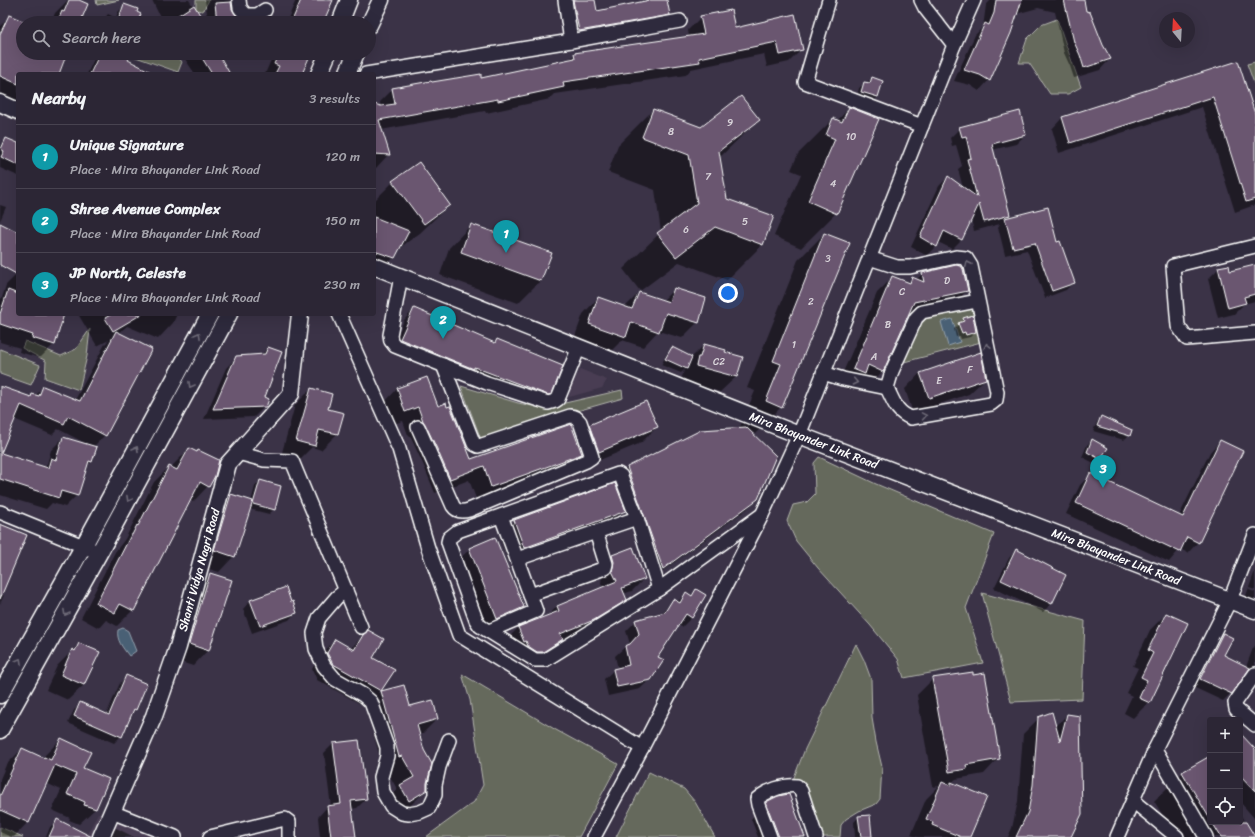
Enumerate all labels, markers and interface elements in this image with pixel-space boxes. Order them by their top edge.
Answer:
north arrow [1159,12,1195,48]
search box [16,16,376,60]
text: Search here [62,25,141,51]
icon: search [30,27,52,49]
text: Nearby [32,83,86,113]
text: 3 results [309,87,360,110]
house number: 9 [727,114,733,132]
house number: 8 [668,123,674,141]
house number: 10 [846,128,856,146]
text: Unique Signature [70,132,184,158]
text: 1 [42,145,48,168]
text: 120 m [325,145,360,168]
text: Place · Mira Bhayander Link Road [70,158,260,181]
house number: 7 [705,168,712,186]
house number: 4 [830,175,836,193]
text: Shree Avenue Complex [70,196,220,222]
text: 2 [41,209,49,232]
text: 150 m [325,209,360,232]
house number: 5 [742,213,748,231]
pin: 1 [493,220,519,253]
house number: 6 [683,221,689,239]
text: Place · Mira Bhayander Link Road [70,222,260,245]
house number: 3 [825,250,831,268]
text: JP North, Celeste [70,260,186,286]
one-way arrow [965,261,973,268]
house number: D [944,272,950,290]
text: 3 [41,273,49,296]
text: 230 m [324,273,360,296]
your location [718,283,738,303]
house number: C [899,283,906,301]
text: Place · Mira Bhayander Link Road [70,286,260,309]
house number: 2 [808,293,814,311]
pin: 2 [430,306,456,339]
house number: B [885,316,892,334]
one-way arrow [194,332,201,339]
house number: 1 [792,336,796,354]
one-way arrow [984,343,992,349]
house number: A [870,348,877,366]
house number: C2 [713,353,725,371]
house number: F [967,361,973,379]
house number: E [936,372,943,390]
one-way arrow [852,377,858,385]
one-way arrow [188,381,195,388]
street label: Mira Bhayander Link Road [746,405,882,476]
one-way arrow [921,412,927,421]
one-way arrow [131,446,139,453]
pin: 3 [1090,455,1116,488]
one-way arrow [126,495,133,503]
street label: Shanti Vidya Nagri Road [172,505,227,634]
street label: Mira Bhayander Link Road [1048,522,1185,592]
one-way arrow [63,609,70,616]
one-way arrow [14,658,22,665]
map controls [1207,717,1243,825]
button: + [1207,717,1243,753]
button: − [1207,753,1243,789]
button: locate [1207,789,1243,825]

